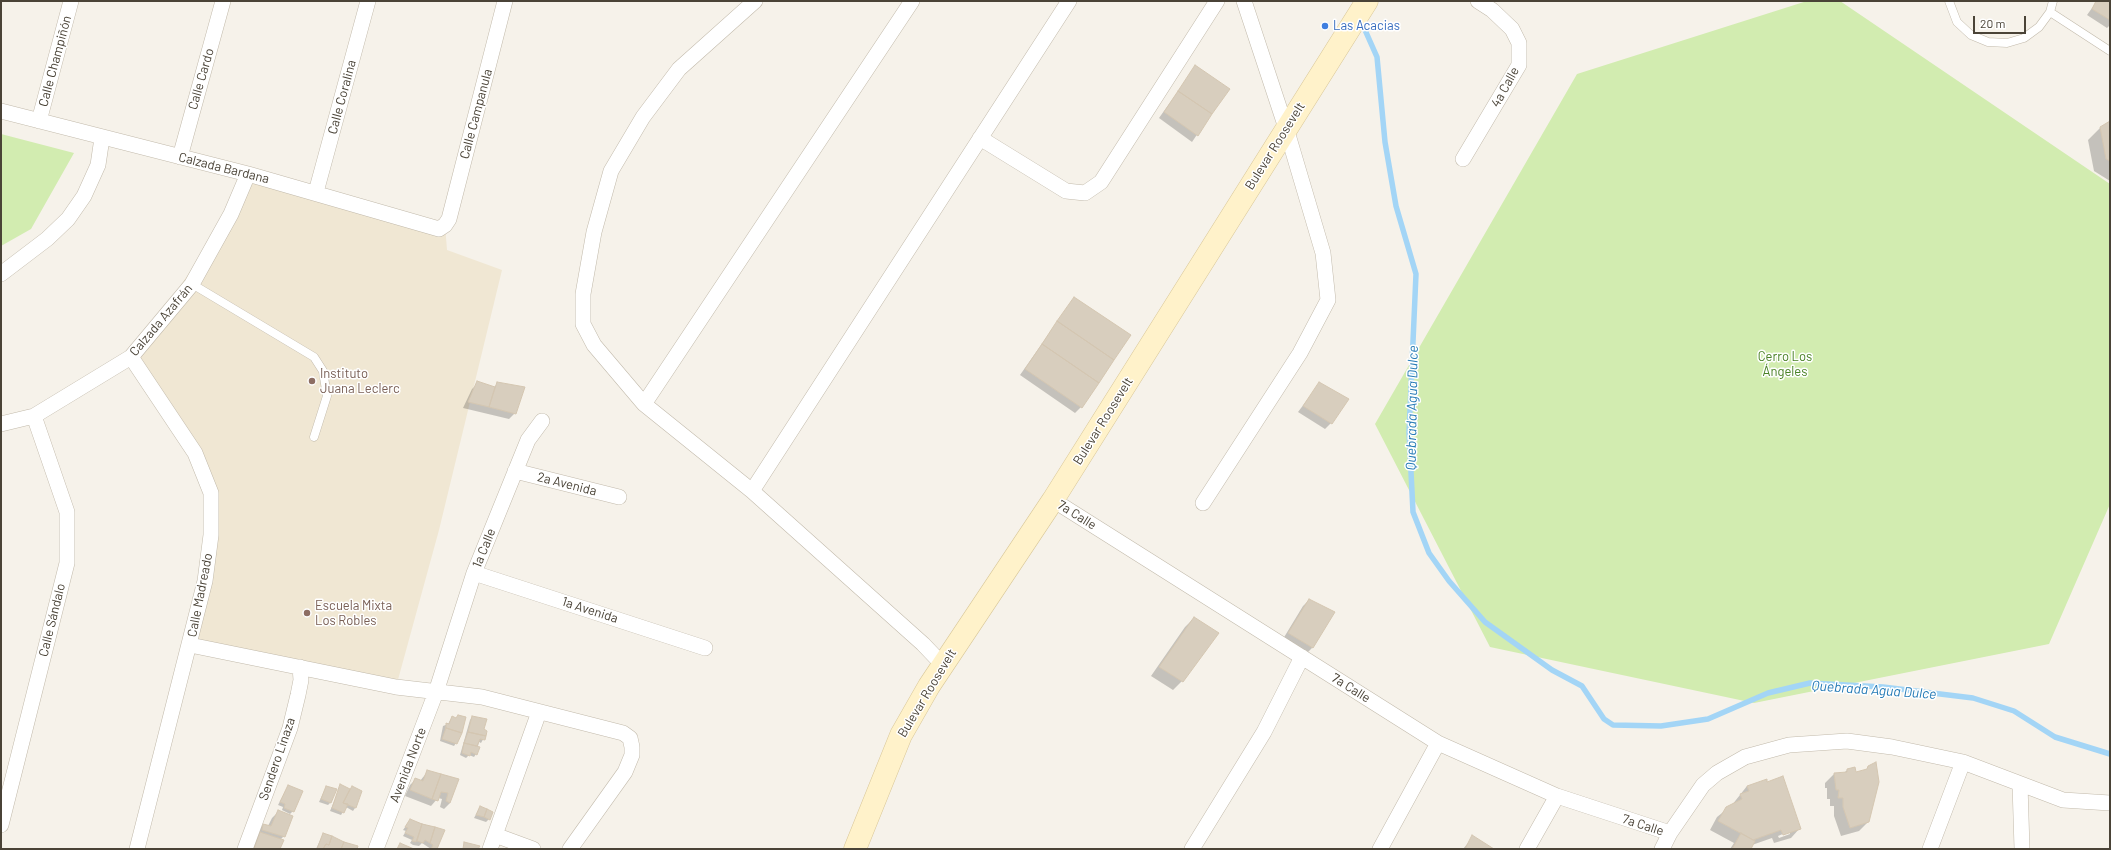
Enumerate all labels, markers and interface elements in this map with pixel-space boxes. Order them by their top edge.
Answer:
scale bar [1975,8,2028,34]
street label: Calle Champiñón [35,14,75,108]
text: 20 m [1980,16,2006,30]
place label: Las Acacias [1333,18,1400,34]
marker: Las Acacias [1320,21,1330,31]
street label: Calle Cardo [185,46,217,112]
street label: Calle Coralina [325,58,359,136]
street label: 4a Calle [1488,64,1522,110]
street label: Calle Campanula [456,67,496,161]
street label: Bulevar Roosevelt [1242,99,1308,193]
street label: Calzada Bardana [177,149,271,187]
street label: Calzada Azafrán [126,281,196,359]
water label: Quebrada Agua Dulce [1403,345,1421,471]
park label: Cerro Los Ángeles [1758,349,1812,380]
place label: Instituto Juana Leclerc [320,366,400,397]
street label: Bulevar Roosevelt [1070,374,1136,468]
marker: Instituto Juana Leclerc [307,376,317,386]
street label: 2a Avenida [536,469,598,499]
street label: 7a Calle [1055,497,1099,533]
street label: 1a Calle [469,526,499,570]
street label: Calle Madreado [184,552,216,638]
street label: Calle Sándalo [35,582,69,658]
street label: 1a Avenida [560,594,620,626]
place label: Escuela Mixta Los Robles [315,598,392,629]
marker: Escuela Mixta Los Robles [302,608,312,618]
street label: Bulevar Roosevelt [894,646,960,740]
street label: 7a Calle [1329,670,1373,706]
water label: Quebrada Agua Dulce [1811,677,1937,703]
street label: Sendero Linaza [256,716,298,802]
street label: Avenida Norte [387,725,429,805]
street label: 7a Calle [1620,811,1666,839]

